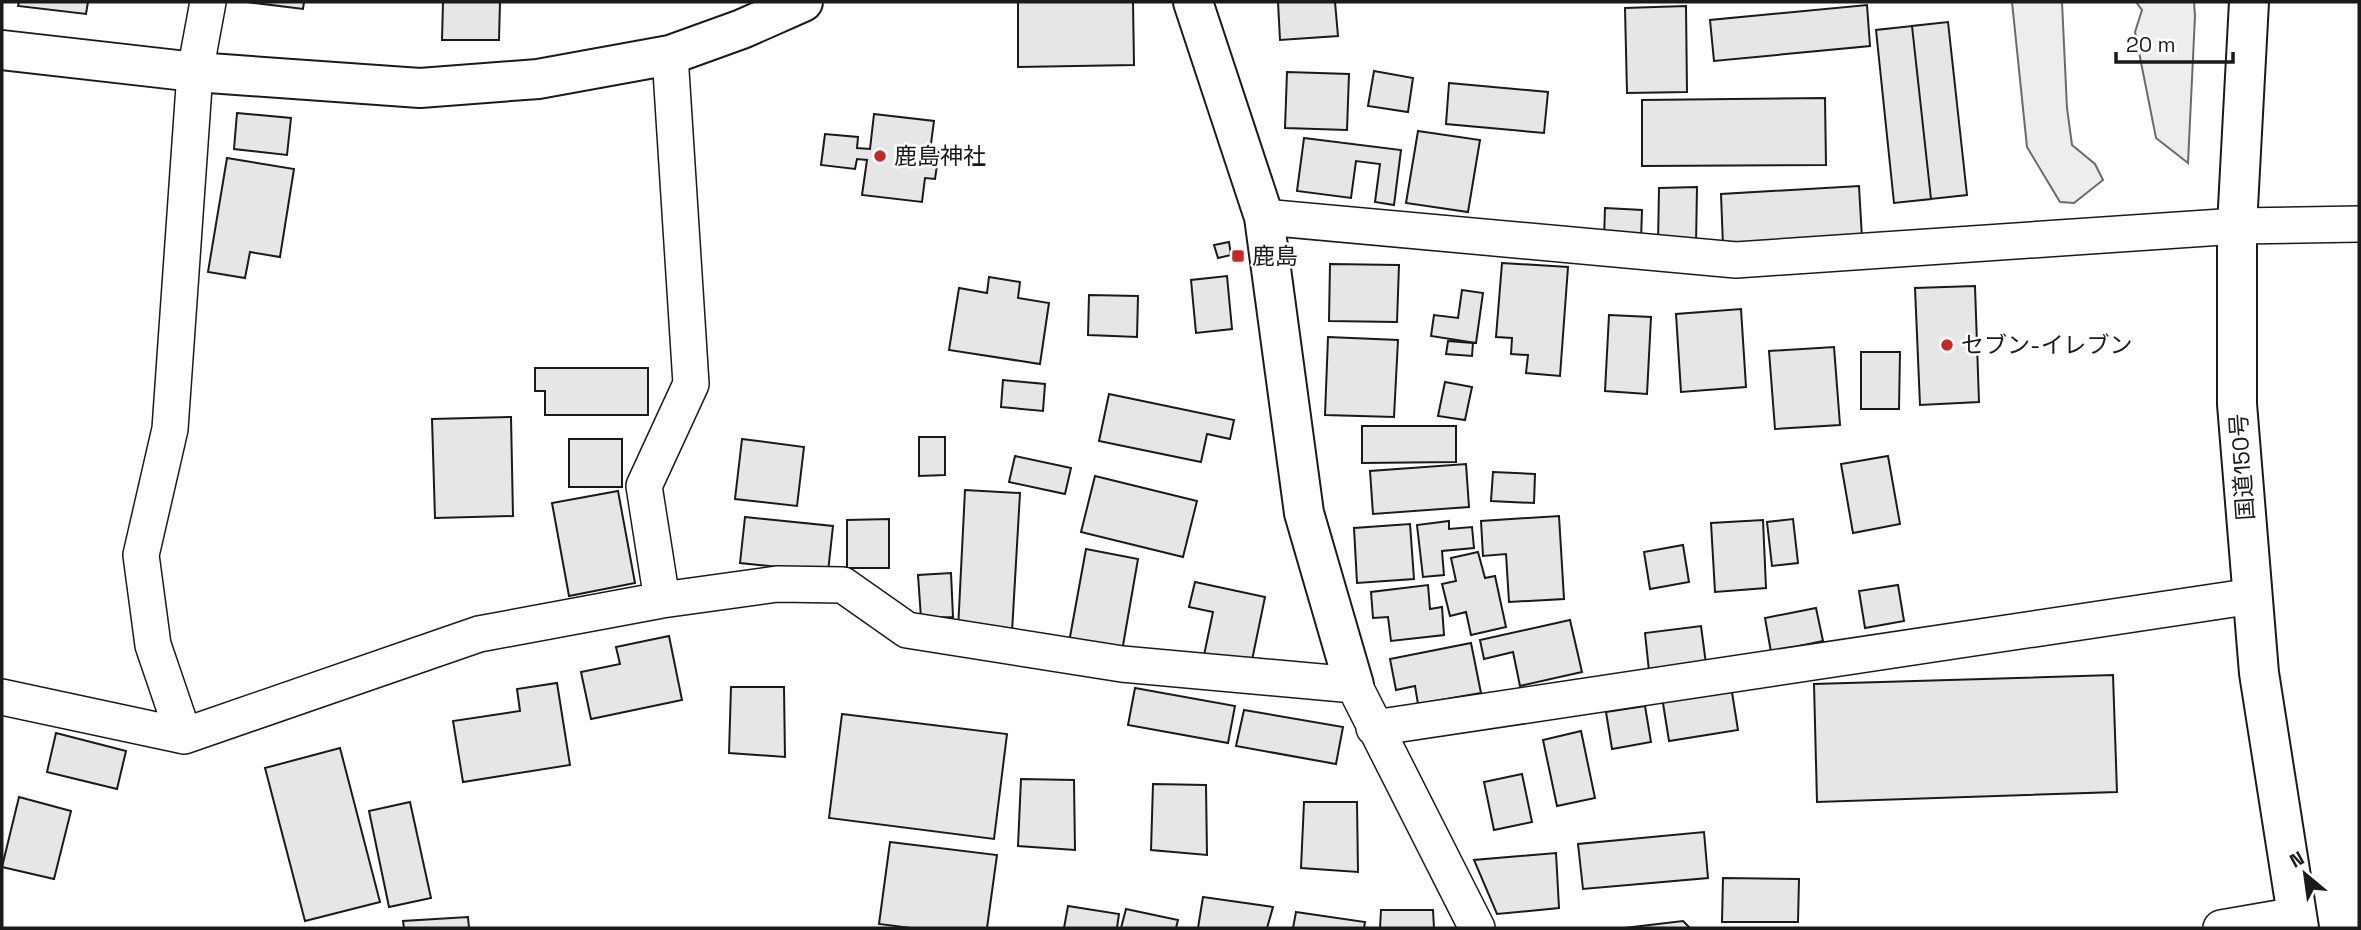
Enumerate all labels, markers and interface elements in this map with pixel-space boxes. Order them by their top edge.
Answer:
scale bar [2116,21,2233,65]
text: 20 m [2126,31,2176,58]
place label: 鹿島神社 [894,141,986,171]
marker: 鹿島神社 [872,148,888,164]
place label: 鹿島 [1252,241,1298,271]
marker: 鹿島 [1230,248,1246,264]
place label: セブン-イレブン [1961,330,2132,360]
marker: セブン-イレブン [1939,337,1955,353]
street label: 国道150号 [2223,413,2261,521]
north arrow [2270,839,2340,909]
text: N [2285,846,2309,874]

